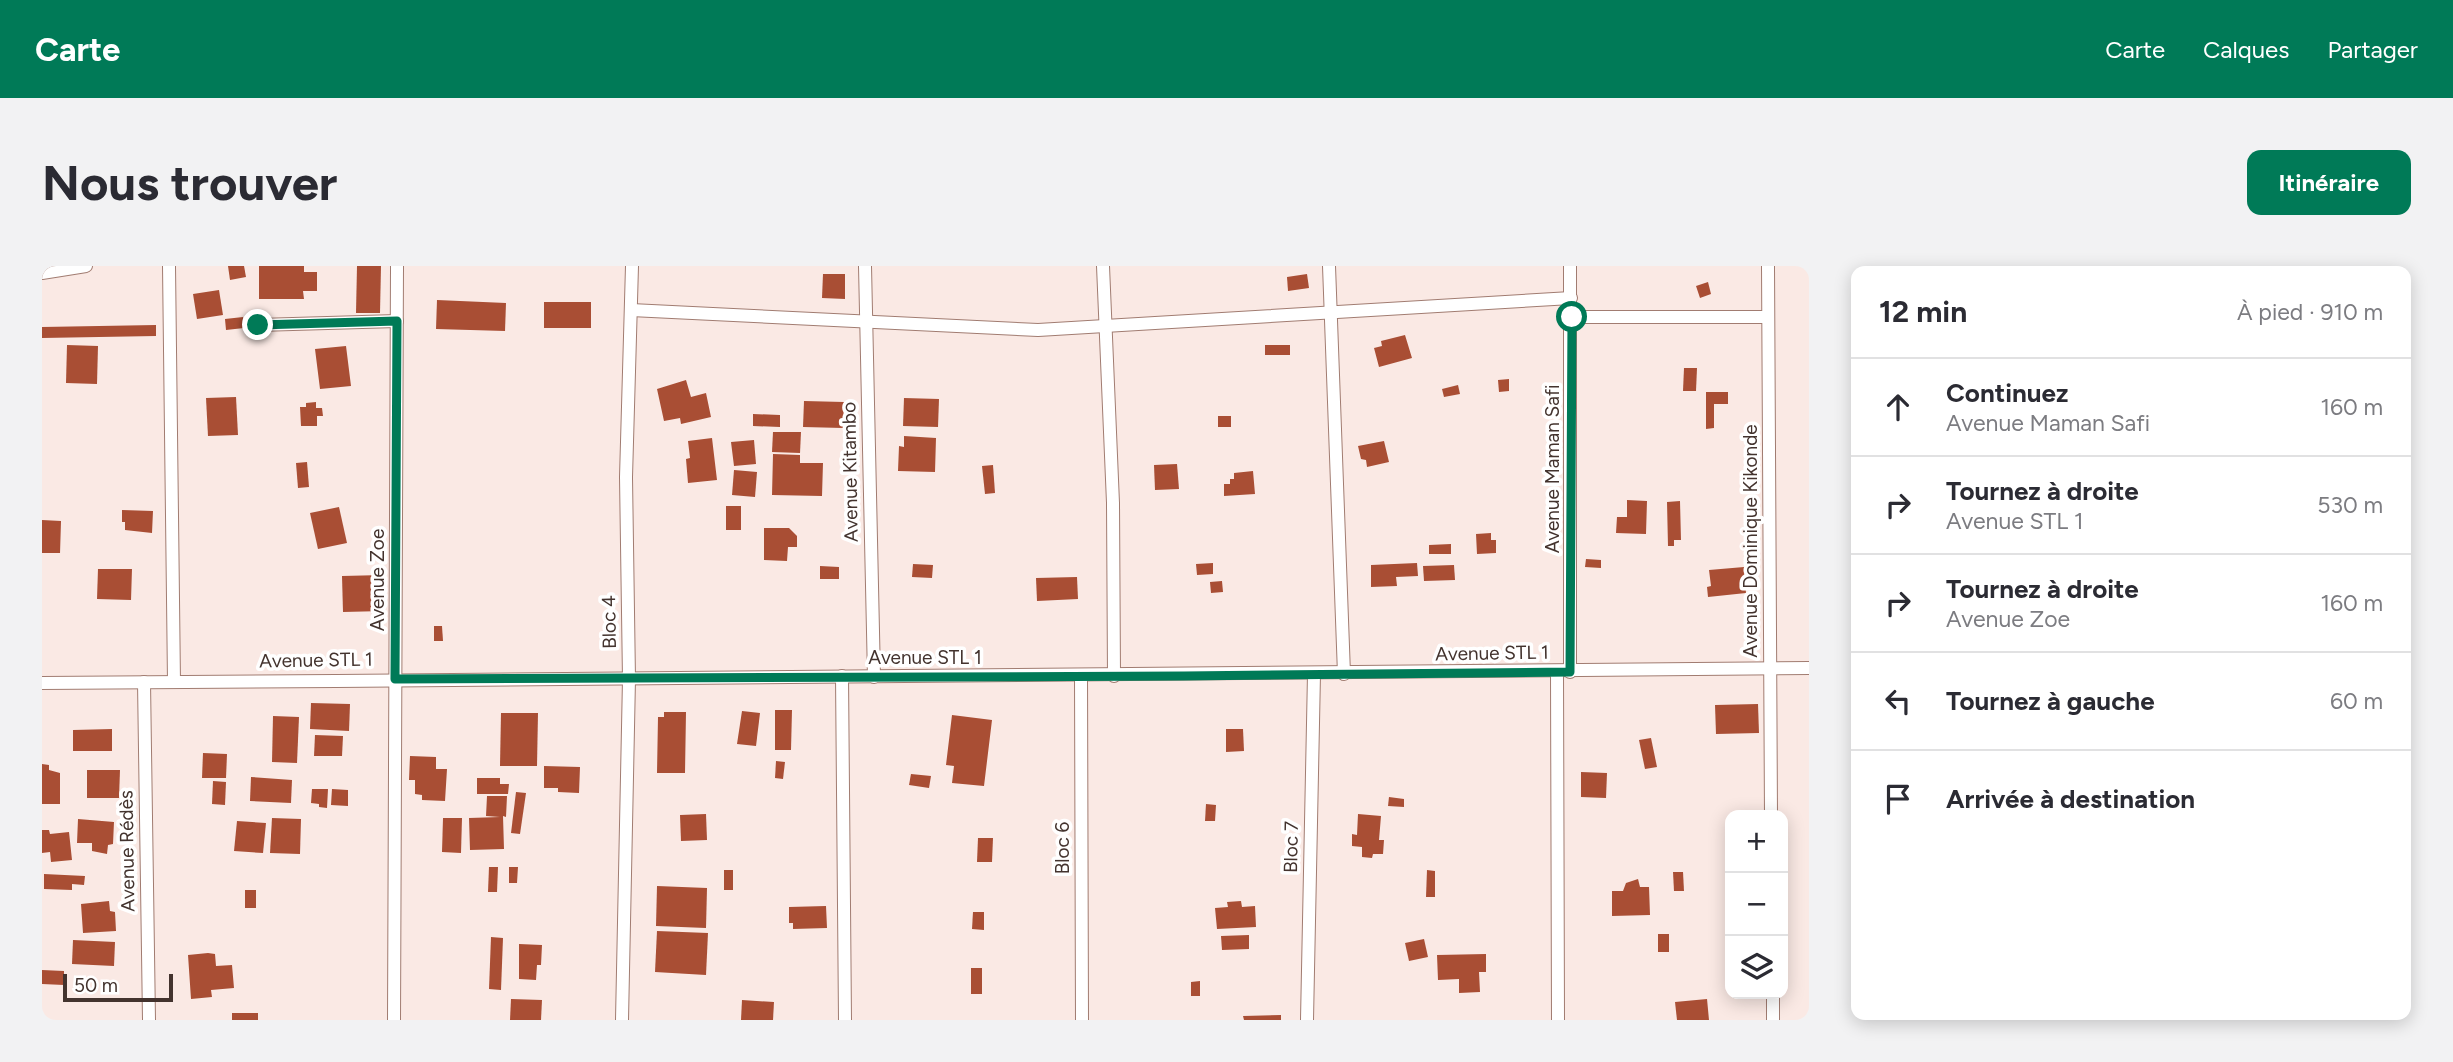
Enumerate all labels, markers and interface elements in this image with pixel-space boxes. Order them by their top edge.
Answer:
text: Carte [35,30,120,69]
text: Carte [2105,35,2165,64]
text: Calques [2203,35,2289,64]
text: Partager [2327,35,2418,64]
button: Itinéraire [2247,150,2411,215]
text: Nous trouver [42,153,337,212]
text: 12 min [1879,293,1967,330]
text: À pied · 910 m [2237,298,2383,326]
route start [1556,301,1587,332]
route end [242,309,273,340]
text: Continuez [1946,377,2068,409]
street label: Avenue Maman Safi [1541,385,1564,553]
icon: ahead [1879,388,1917,426]
text: 160 m [2320,393,2383,421]
street label: Avenue Kitambo [837,402,863,542]
text: Avenue Maman Safi [1946,409,2150,437]
street label: Avenue Dominique Kikonde [1739,424,1762,658]
text: Tournez à droite [1946,475,2139,507]
icon: right [1879,486,1917,524]
text: 530 m [2317,491,2383,519]
text: Avenue STL 1 [1946,507,2083,535]
street label: Avenue Zoe [366,529,389,631]
text: Tournez à droite [1946,573,2139,605]
icon: right [1879,584,1917,622]
text: 160 m [2320,589,2383,617]
street label: Bloc 4 [597,595,621,649]
text: Avenue Zoe [1946,605,2070,633]
street label: Avenue STL 1 [1435,641,1549,665]
street label: Avenue STL 1 [868,646,982,669]
street label: Avenue STL 1 [259,648,373,672]
icon: left [1879,682,1917,720]
text: Tournez à gauche [1946,685,2155,717]
text: 60 m [2330,687,2383,715]
icon: arrive [1879,780,1917,818]
text: Arrivée à destination [1946,783,2195,815]
street label: Avenue Rédès [114,790,140,912]
map controls [1725,810,1788,999]
button: + [1725,810,1788,873]
street label: Bloc 6 [1051,821,1074,874]
street label: Bloc 7 [1279,821,1303,873]
button: − [1725,873,1788,936]
button: layers [1725,936,1788,999]
scale bar [63,971,173,1003]
text: 50 m [74,974,118,997]

